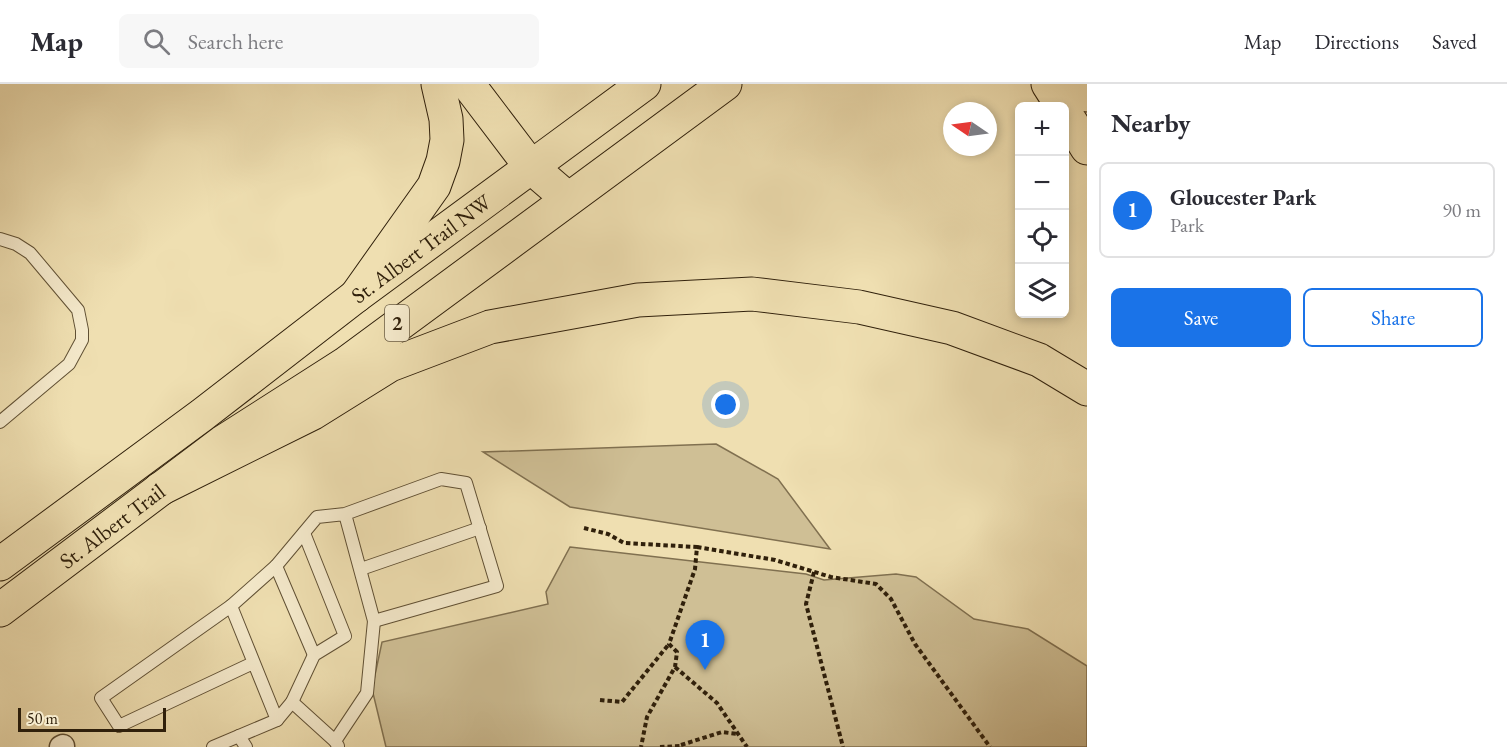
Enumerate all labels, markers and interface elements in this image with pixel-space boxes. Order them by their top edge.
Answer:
search box [119,14,539,68]
text: Map [30,23,83,59]
icon: search [140,25,173,58]
text: Search here [188,27,283,56]
text: Map [1244,28,1281,55]
text: Directions [1314,28,1399,55]
text: Saved [1432,28,1477,55]
north arrow [943,102,997,156]
map controls [1015,102,1069,318]
button: + [1015,102,1069,156]
text: Nearby [1111,106,1191,140]
button: − [1015,156,1069,210]
text: Gloucester Park [1170,183,1316,212]
street label: St. Albert Trail NW [345,187,498,310]
text: 1 [1127,197,1138,223]
text: 90 m [1442,197,1481,223]
button: locate [1015,210,1069,264]
text: Park [1170,212,1204,238]
button: layers [1015,264,1069,318]
button: Save [1111,288,1291,347]
button: Share [1303,288,1483,347]
road number: 2 [385,305,409,341]
your location [711,390,740,419]
street label: St. Albert Trail [53,477,171,575]
pin: 1 [686,620,724,670]
scale bar [18,705,166,732]
text: 50 m [27,708,58,729]

